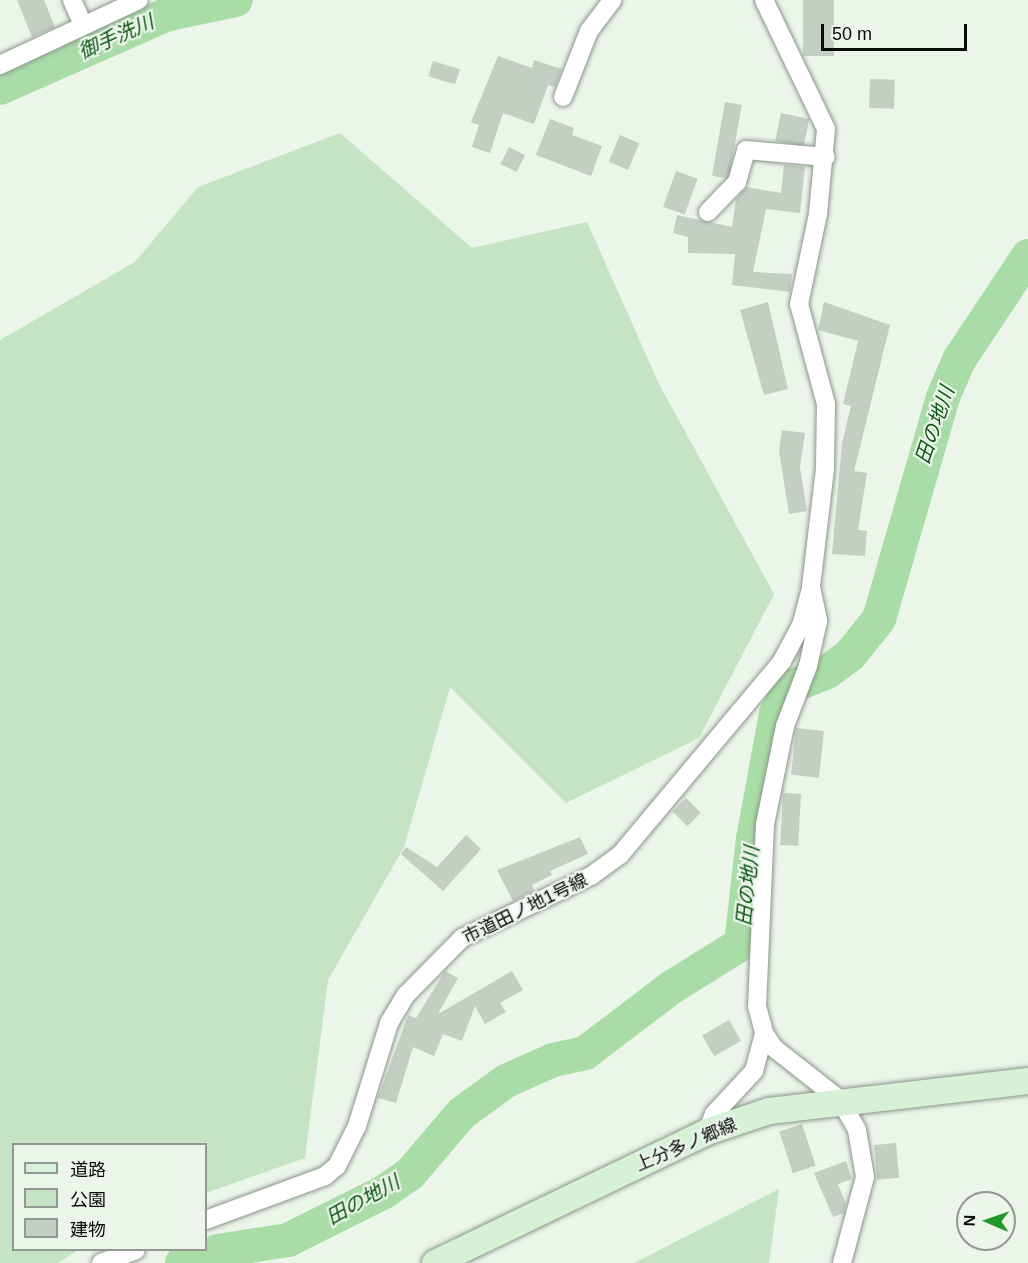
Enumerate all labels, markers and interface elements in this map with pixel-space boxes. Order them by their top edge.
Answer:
water label: 御手洗川 [75,10,157,64]
scale bar [824,12,970,50]
text: 50 m [832,24,872,44]
water label: 田の地川 [911,383,959,467]
water label: 田の地川 [732,845,764,927]
street label: 市道田ノ地1号線 [459,869,591,949]
street label: 上分多ノ郷線 [632,1114,740,1176]
legend [12,1143,207,1251]
text: 道路 [70,1160,106,1180]
water label: 田の地川 [322,1170,404,1230]
text: 公園 [70,1190,106,1210]
north arrow [956,1191,1016,1251]
text: N [961,1214,978,1226]
text: 建物 [70,1220,106,1240]

